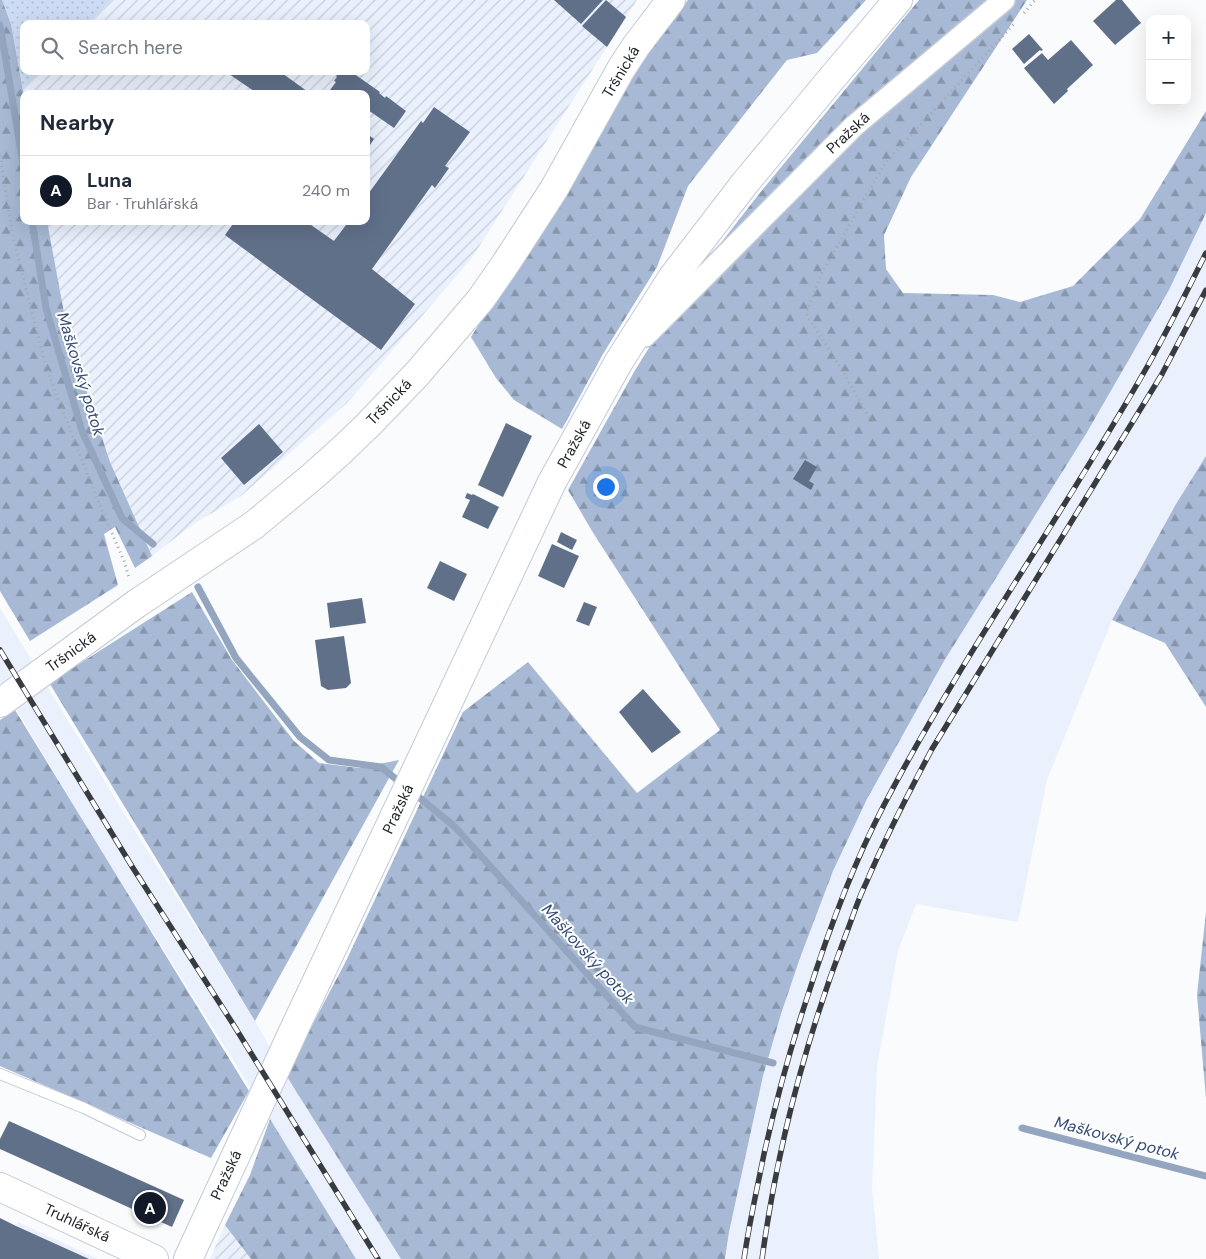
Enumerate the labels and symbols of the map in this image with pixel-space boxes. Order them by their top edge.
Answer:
street label: Tršnická [598,42,644,102]
street label: Pražská [822,108,874,158]
water label: Maškovský potok [52,310,110,439]
street label: Tršnická [362,375,416,429]
street label: Pražská [553,416,595,472]
your location [593,474,619,500]
street label: Tršnická [42,627,100,677]
street label: Pražská [378,781,418,837]
water label: Maškovský potok [537,899,639,1009]
water label: Maškovský potok [1052,1111,1182,1165]
street label: Pražská [206,1147,246,1203]
pin: A [134,1189,166,1227]
street label: Truhlářská [41,1199,113,1247]

